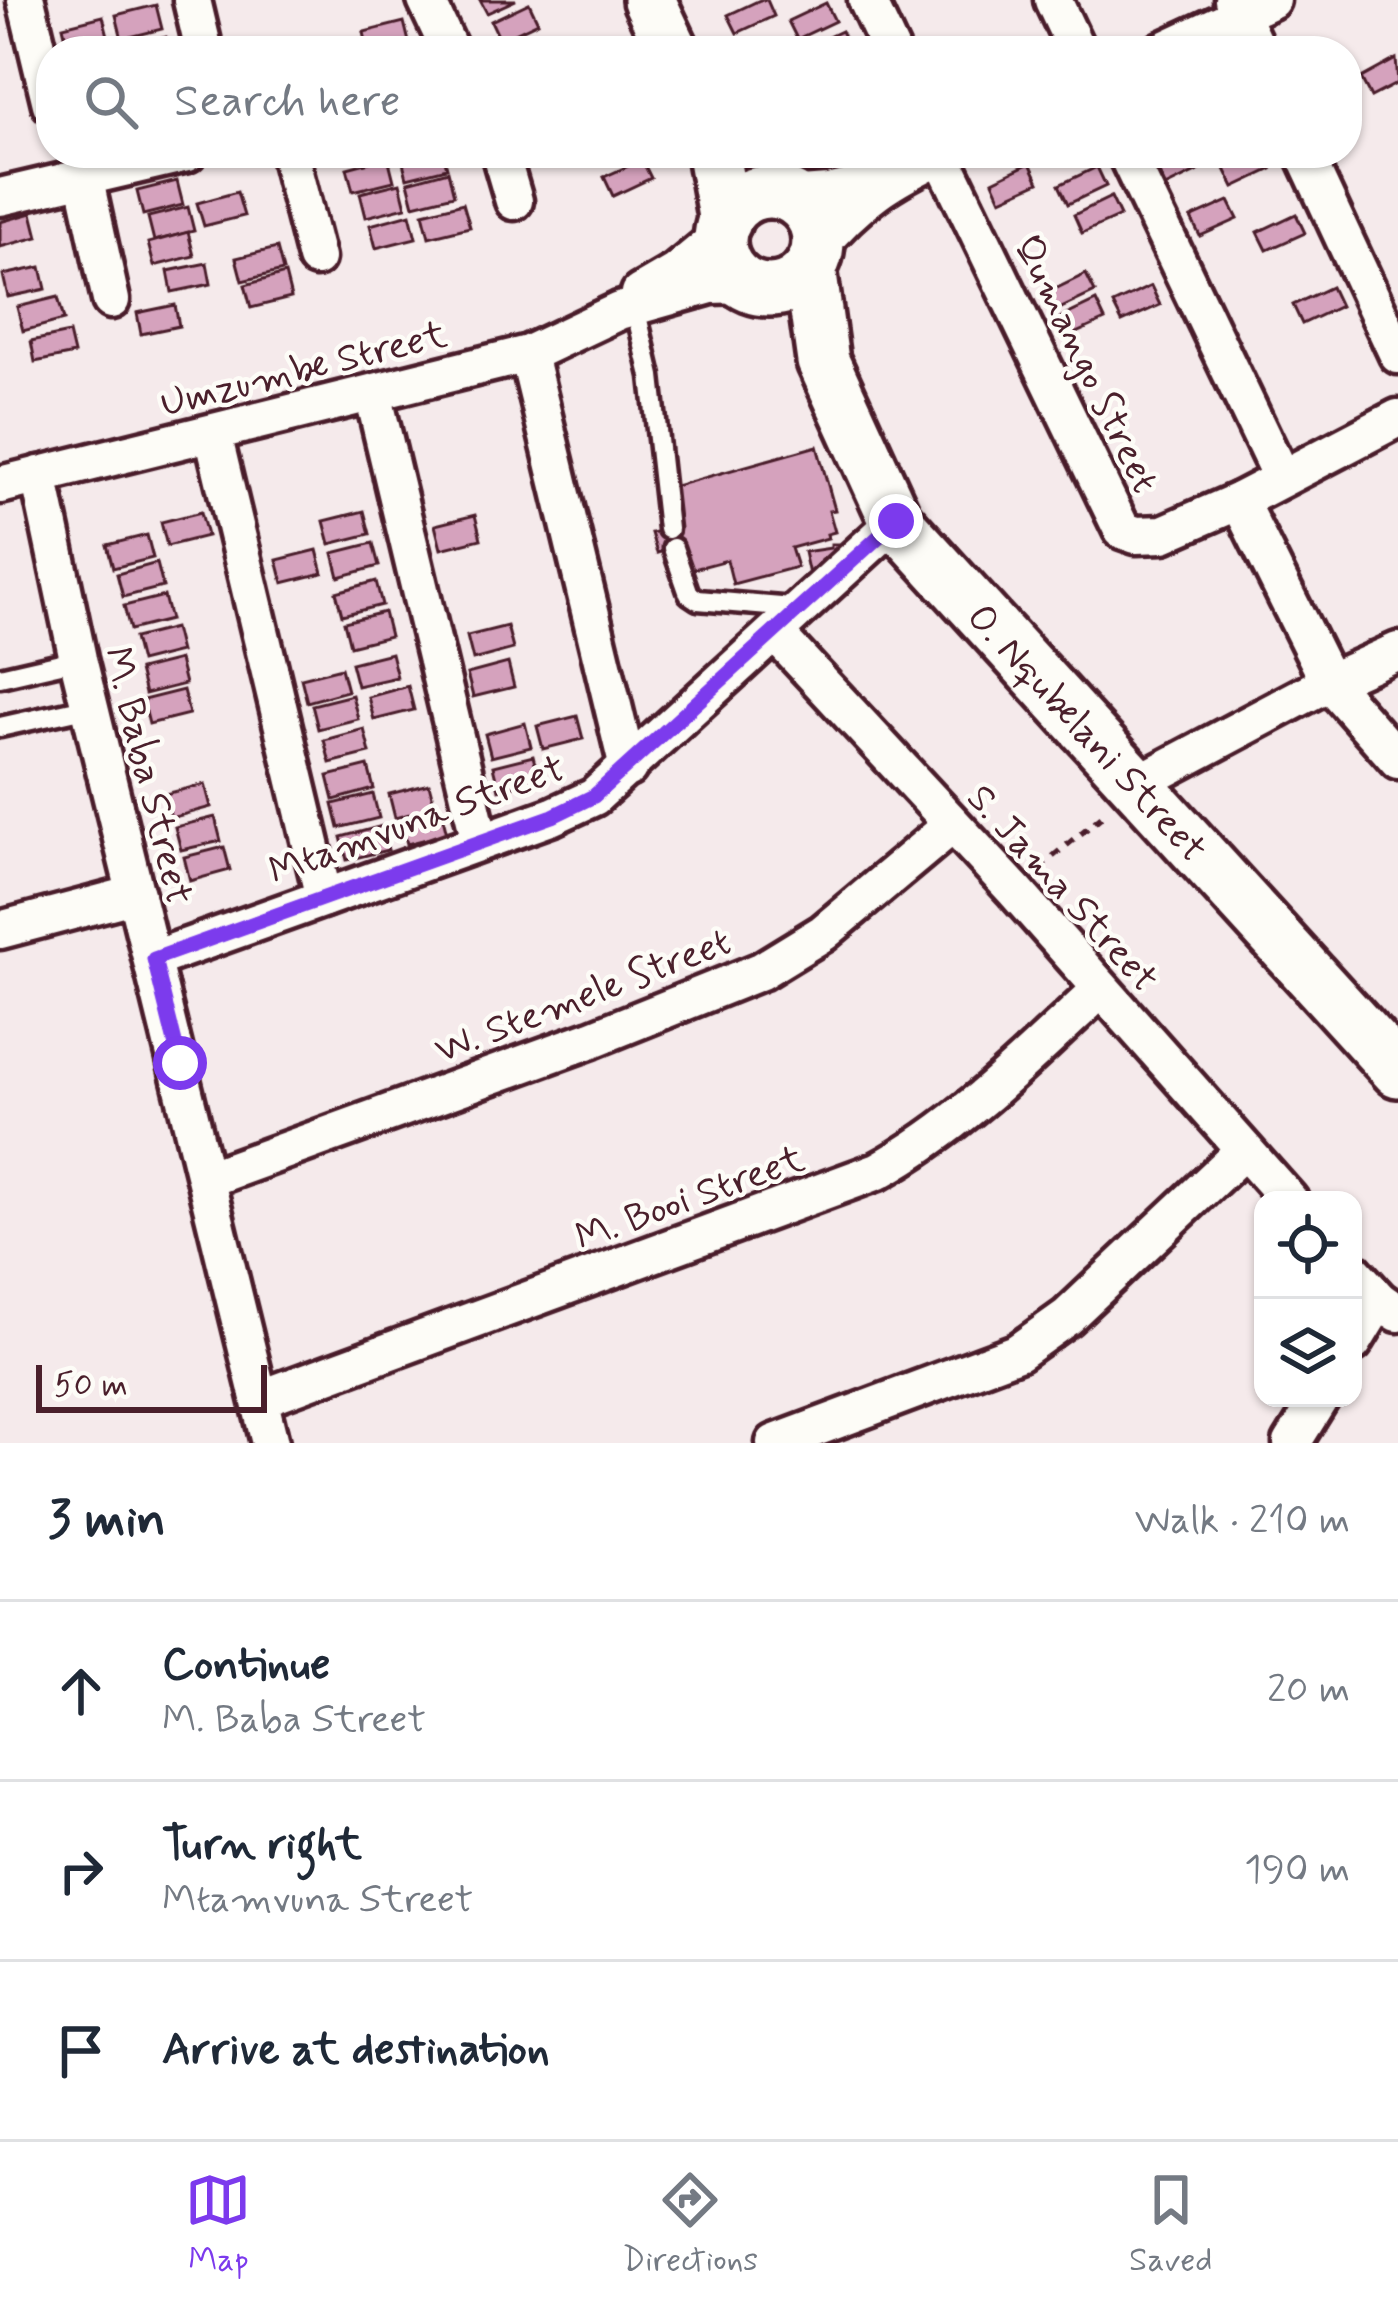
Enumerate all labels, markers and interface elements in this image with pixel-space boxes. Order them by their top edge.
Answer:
search box [36,36,1362,168]
icon: search [78,69,144,135]
text: Search here [174,73,401,132]
street label: Qumango Street [1000,227,1169,502]
street label: Umzumbe Street [155,310,452,431]
route end [869,494,923,548]
street label: O. Nqubelani Street [954,594,1217,874]
street label: M. Baba Street [90,642,203,910]
street label: Mtamvuna Street [262,744,572,898]
street label: S. Jama Street [954,774,1168,1004]
street label: W. Stemele Street [428,917,738,1077]
route start [153,1036,207,1090]
street label: M. Booi Street [569,1134,812,1264]
map controls [1254,1191,1362,1407]
button: locate [1254,1191,1362,1299]
button: layers [1254,1299,1362,1407]
scale bar [36,1359,267,1412]
text: 50 m [54,1364,128,1408]
text: 3 min [48,1488,166,1554]
text: Walk · 210 m [1135,1496,1350,1547]
text: Continue [162,1636,330,1695]
icon: ahead [48,1658,114,1724]
text: 20 m [1267,1665,1350,1716]
text: M. Baba Street [162,1695,426,1746]
text: Turn right [162,1816,362,1875]
icon: right [48,1838,114,1904]
text: 190 m [1244,1845,1350,1896]
text: Mtamvuna Street [162,1875,473,1926]
icon: arrive [48,2018,114,2084]
text: Arrive at destination [162,2021,550,2080]
tab: Map [185,2167,251,2283]
tab: Directions [622,2167,758,2283]
tab: Saved [1129,2167,1213,2283]

